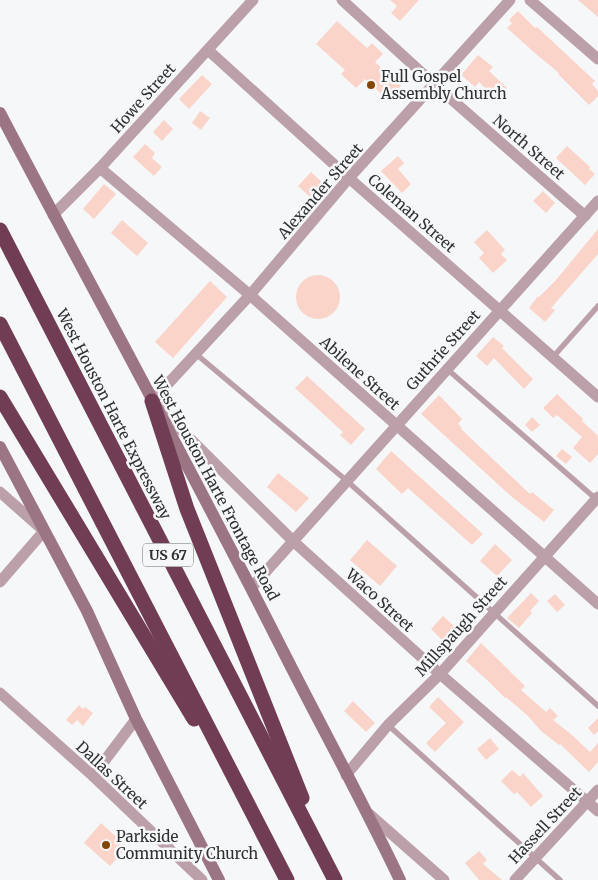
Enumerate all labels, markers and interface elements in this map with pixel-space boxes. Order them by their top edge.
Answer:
street label: Howe Street [107,59,179,137]
place label: Full Gospel Assembly Church [380,67,507,103]
marker: Full Gospel Assembly Church [365,79,377,91]
street label: North Street [489,111,569,183]
street label: Alexander Street [273,139,367,243]
street label: Coleman Street [364,170,460,256]
street label: West Houston Harte Expressway [52,305,176,523]
street label: Guthrie Street [402,306,484,394]
street label: Abilene Street [315,332,404,414]
street label: West Houston Harte Frontage Road [148,371,284,604]
road number: US 67 [143,544,193,566]
street label: Waco Street [341,564,418,636]
street label: Millspaugh Street [411,572,511,680]
street label: Dallas Street [72,737,152,813]
street label: Hassell Street [505,782,586,867]
place label: Parkside Community Church [116,827,258,863]
marker: Parkside Community Church [100,839,112,851]

